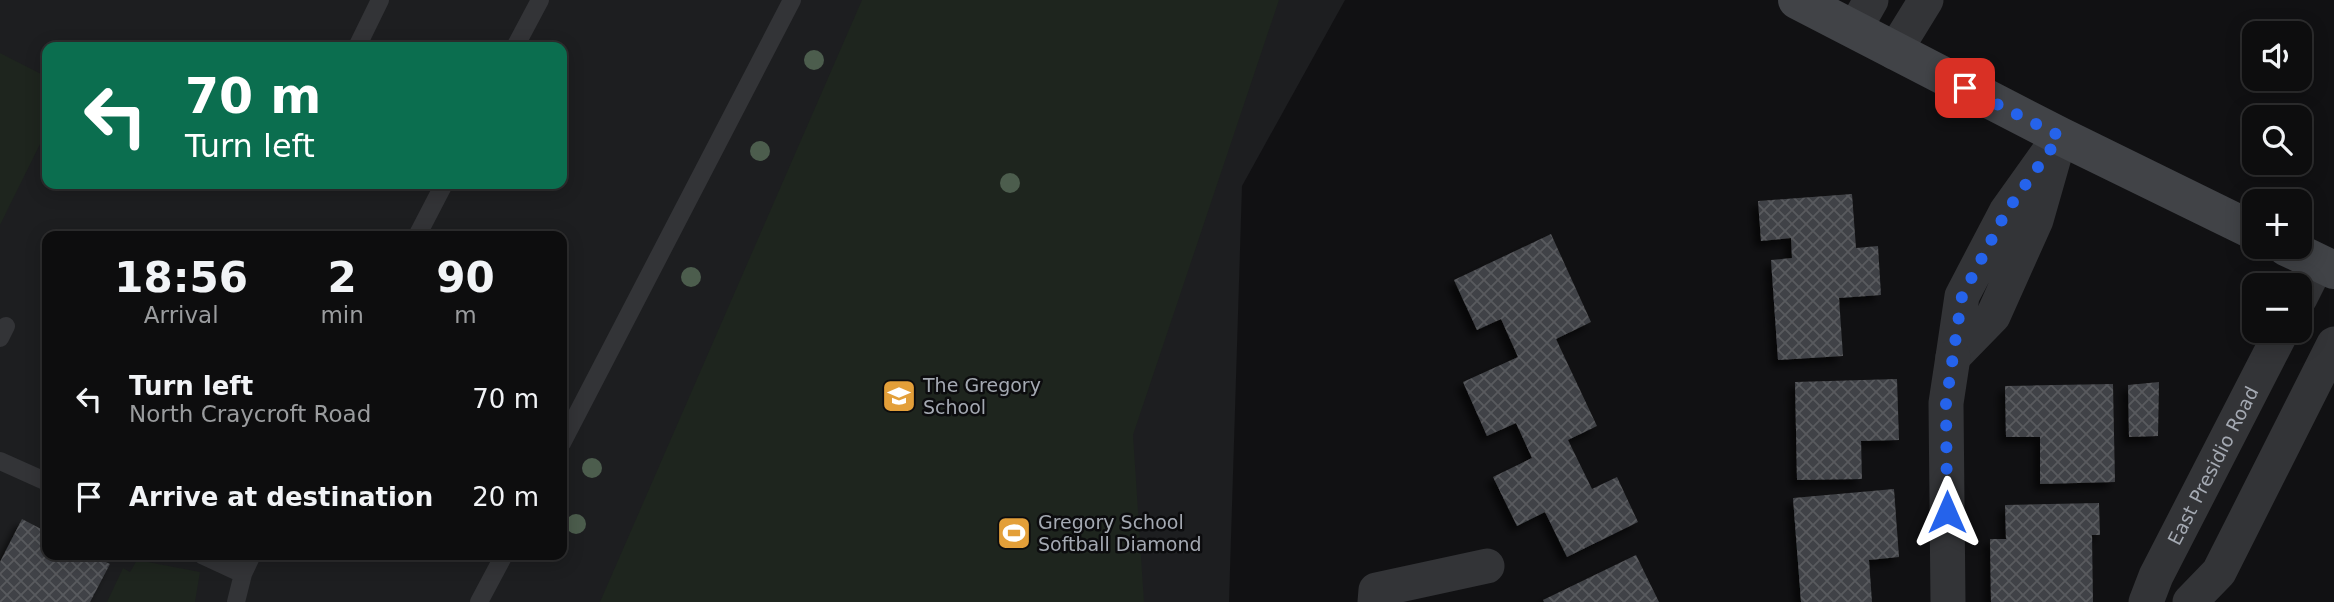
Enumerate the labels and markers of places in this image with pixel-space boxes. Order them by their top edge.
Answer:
pin [1935,58,1995,118]
place label: The Gregory School [922,374,1041,418]
school or university icon: The Gregory School [880,377,918,415]
place label: Gregory School Softball Diamond [1038,511,1202,555]
sports icon: Gregory School Softball Diamond [995,514,1033,552]

